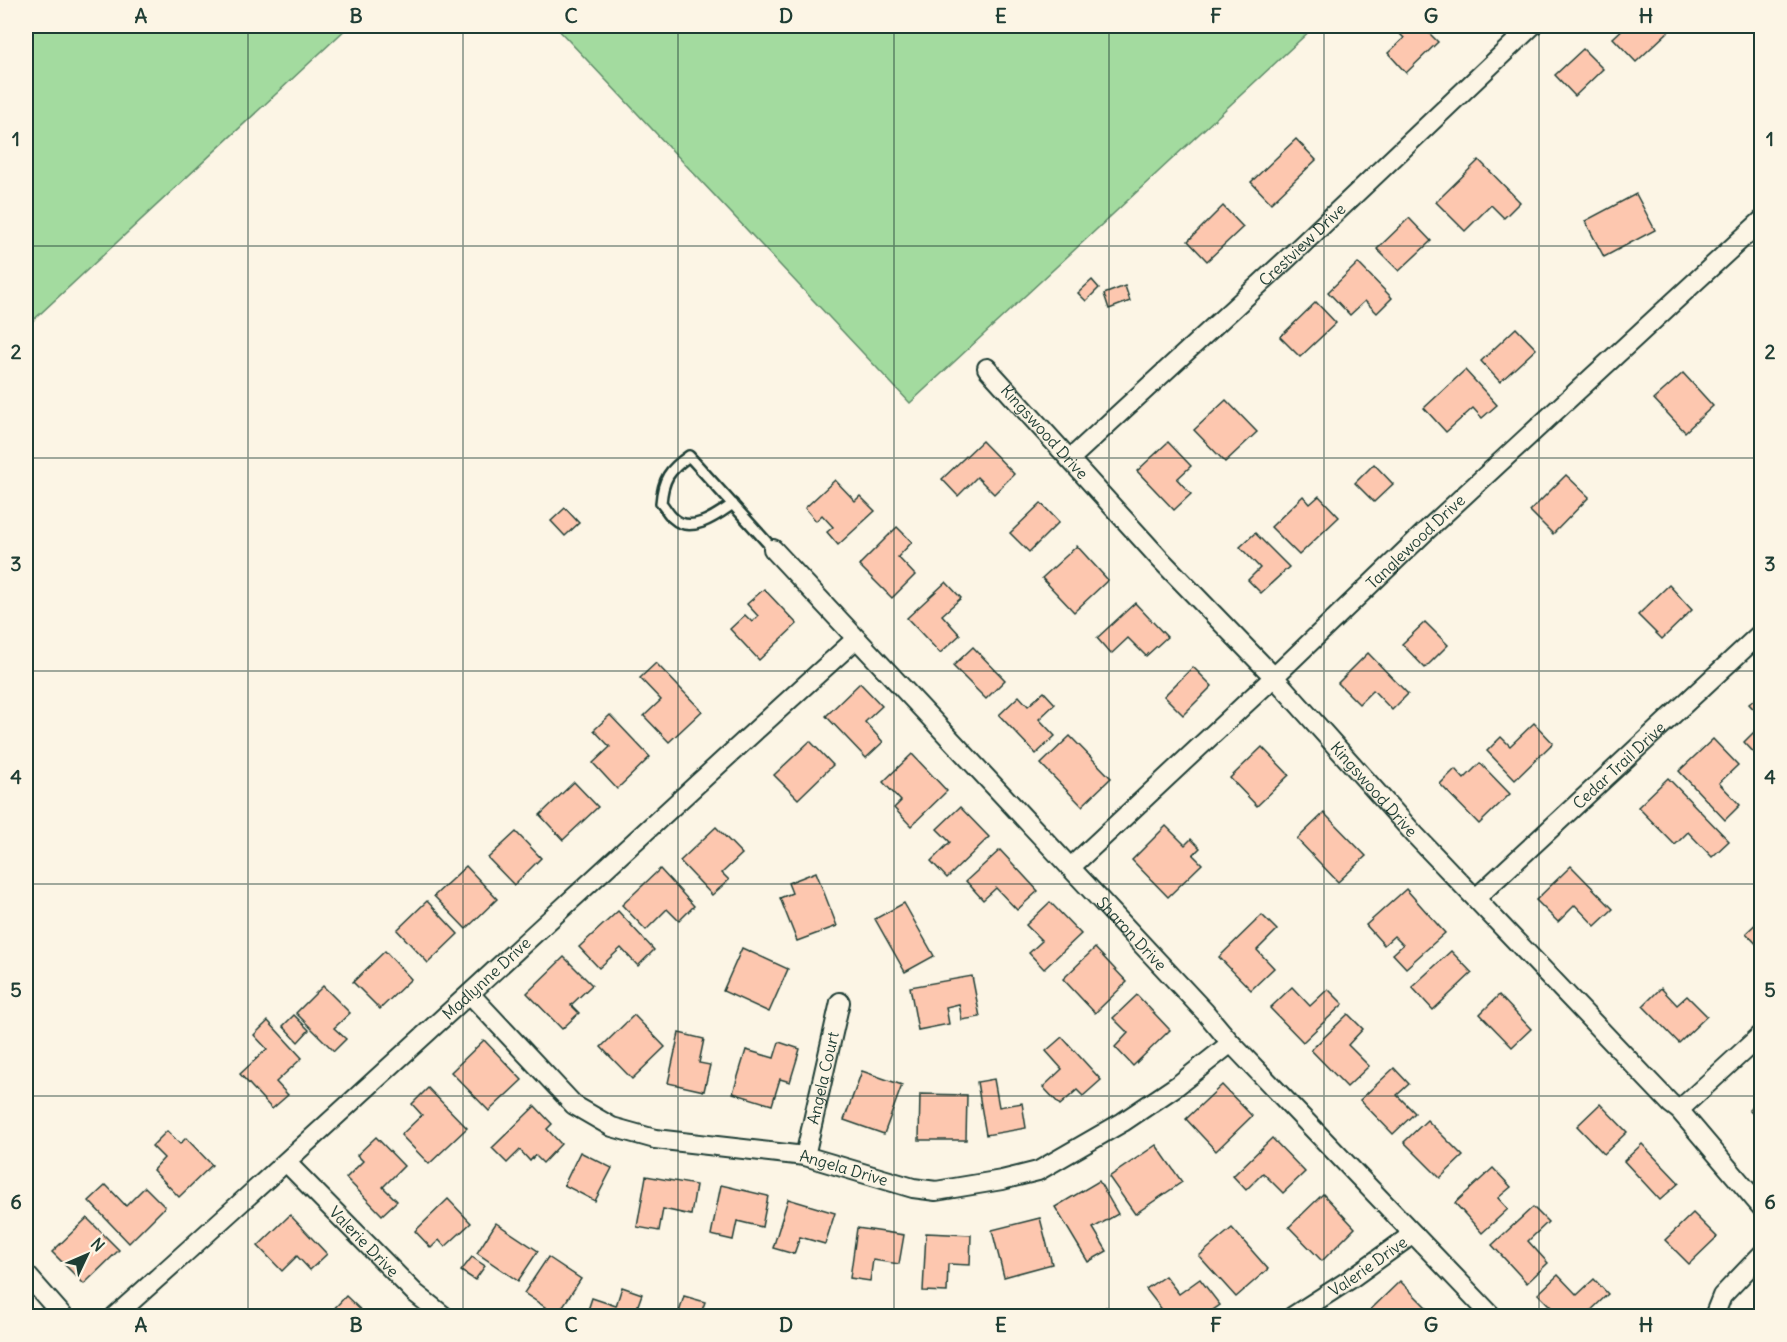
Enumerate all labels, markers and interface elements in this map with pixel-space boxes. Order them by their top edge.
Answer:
text: A [135,3,148,28]
text: B [349,3,363,28]
text: C [564,3,578,28]
text: D [779,3,793,28]
text: E [995,3,1007,28]
text: F [1210,3,1222,28]
text: G [1424,3,1438,28]
text: H [1639,3,1653,28]
text: 1 [12,126,20,151]
text: 1 [1766,126,1774,151]
street label: Crestview Drive [1254,199,1350,290]
text: 2 [11,339,22,364]
text: 2 [1765,339,1776,364]
street label: Kingswood Drive [997,380,1093,483]
street label: Tanglewood Drive [1362,490,1469,593]
text: 3 [10,551,22,576]
text: 3 [1764,551,1776,576]
street label: Cedar Trail Drive [1568,717,1669,813]
street label: Kingswood Drive [1326,737,1422,841]
text: 4 [10,764,22,789]
text: 4 [1764,764,1776,789]
street label: Sharon Drive [1093,893,1171,975]
street label: Madlynne Drive [438,933,535,1024]
text: 5 [10,977,22,1002]
text: 5 [1764,977,1776,1002]
street label: Angela Court [803,1029,843,1126]
street label: Angela Drive [799,1145,890,1190]
text: 6 [10,1189,22,1214]
text: 6 [1764,1189,1776,1214]
street label: Valerie Drive [325,1202,403,1281]
north arrow [57,1225,117,1285]
street label: Valerie Drive [1325,1232,1411,1300]
text: N [87,1234,109,1256]
text: A [135,1312,148,1337]
text: B [349,1312,363,1337]
text: C [564,1312,578,1337]
text: D [779,1312,793,1337]
text: E [995,1312,1007,1337]
text: F [1210,1312,1222,1337]
text: G [1424,1312,1438,1337]
text: H [1639,1312,1653,1337]

